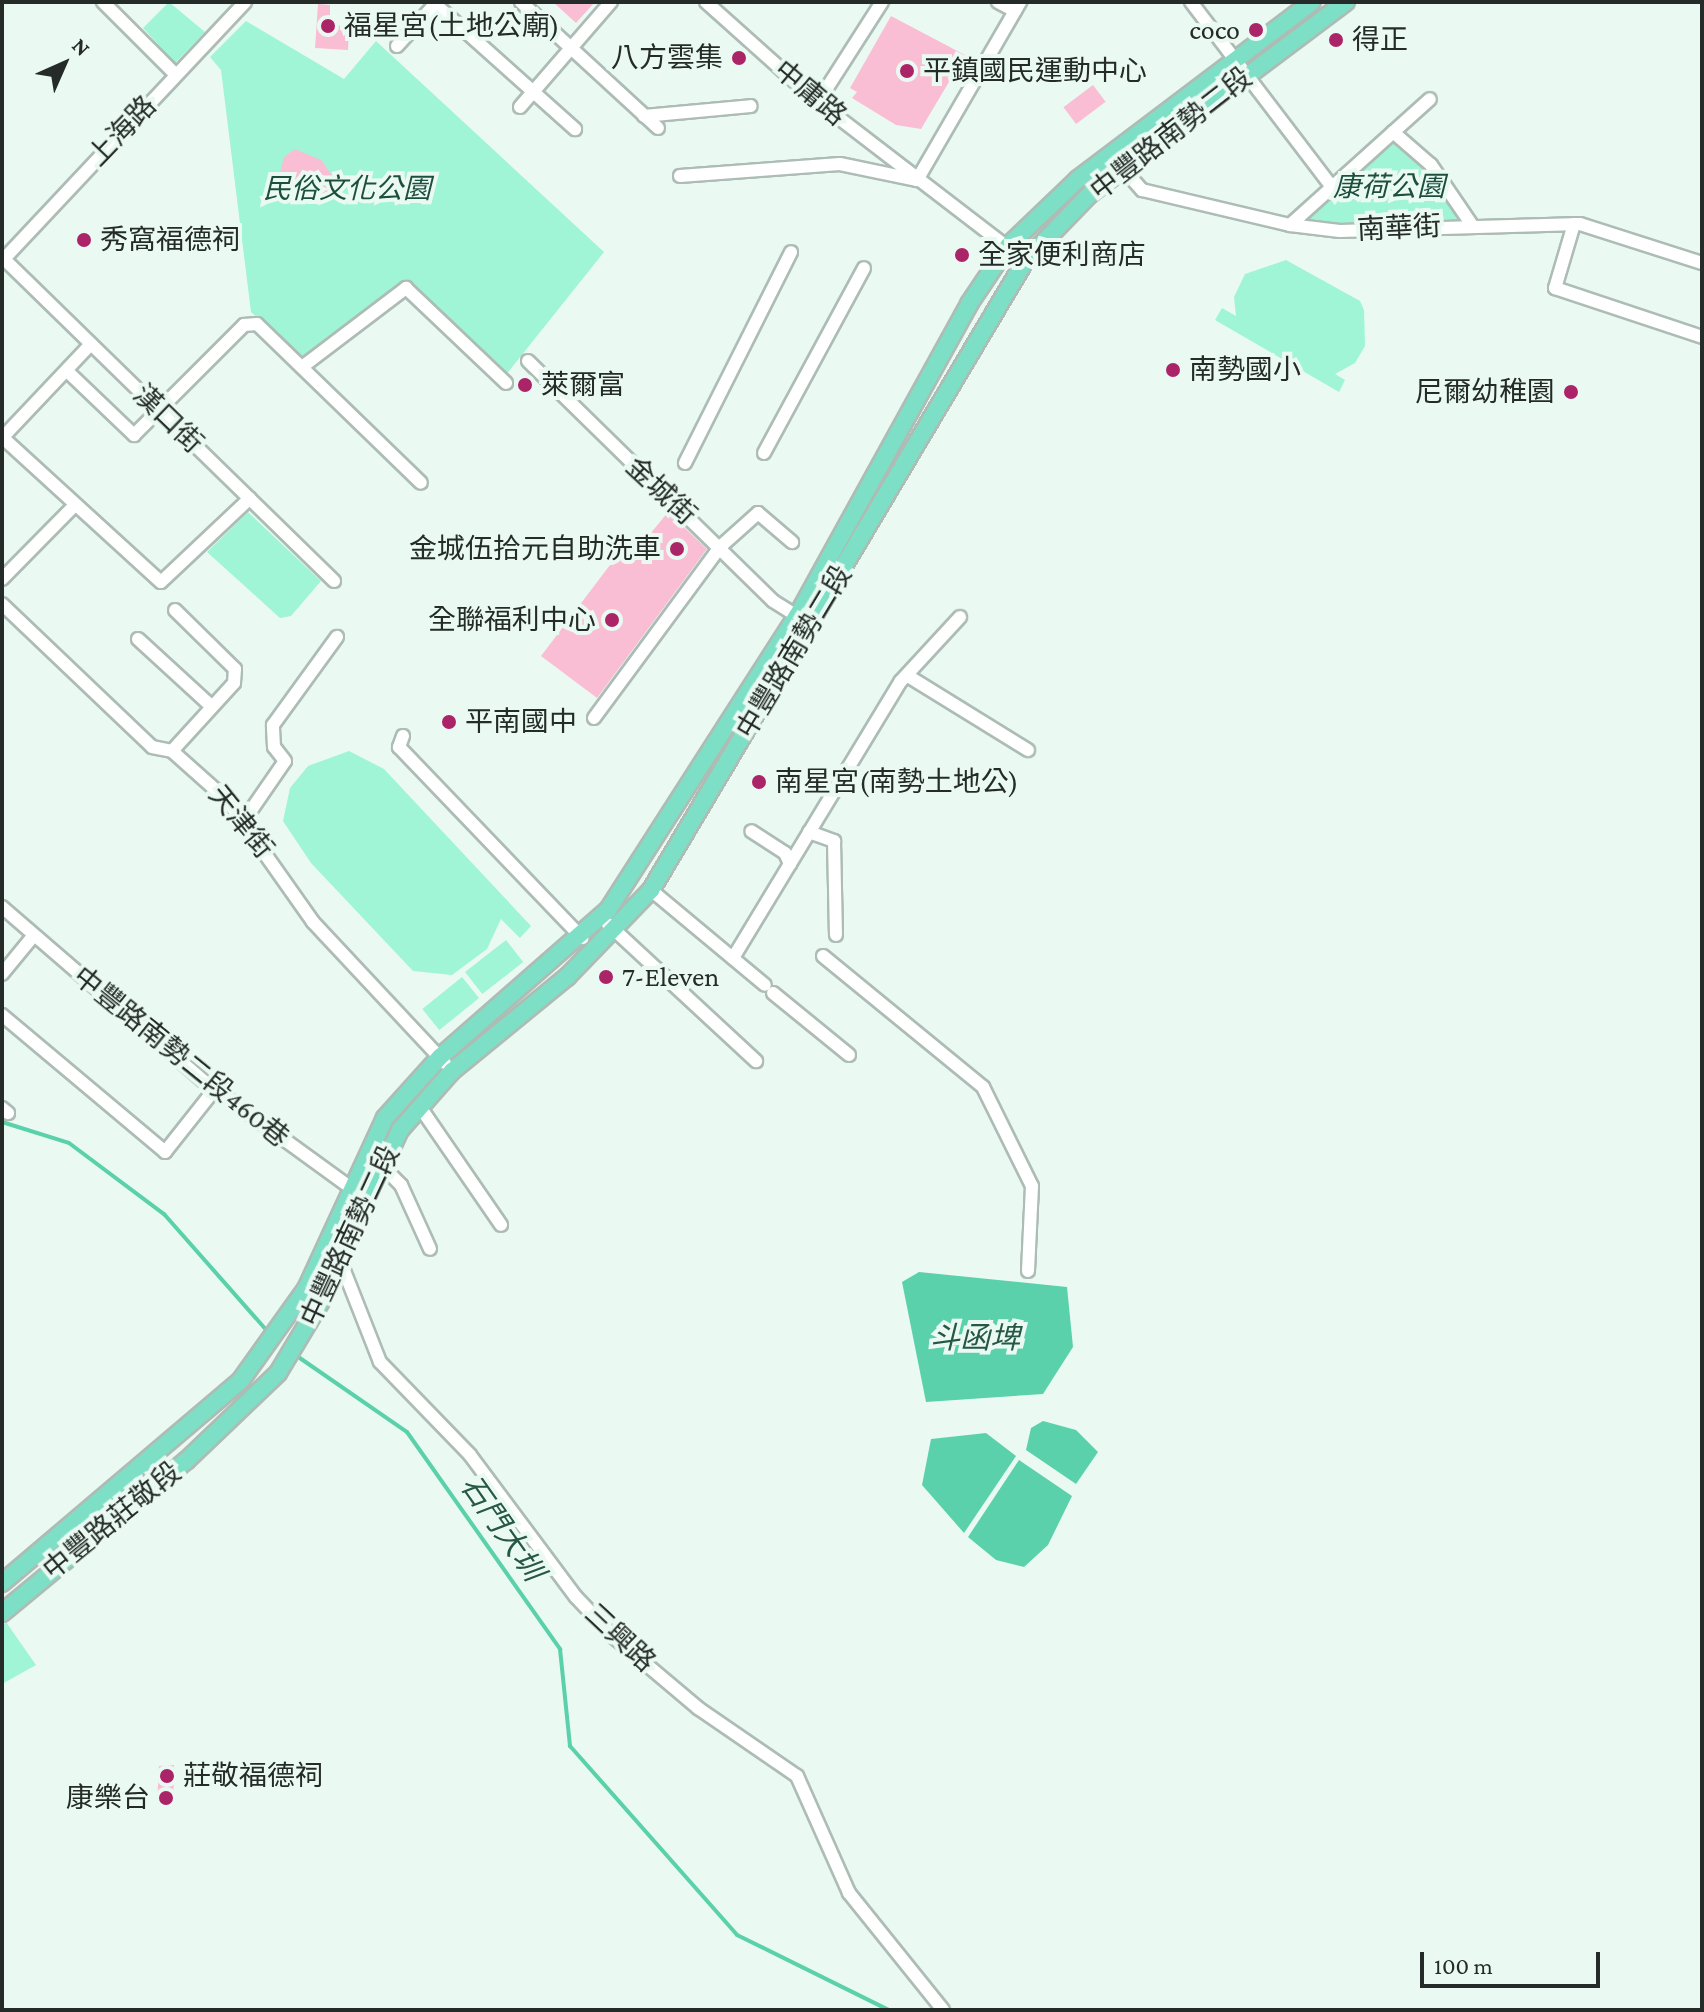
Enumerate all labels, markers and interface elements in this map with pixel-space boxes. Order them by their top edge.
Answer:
place label: 福星宮(土地公廟) [344,9,560,43]
place label: coco [1189,13,1240,47]
marker: 福星宮(土地公廟) [319,17,337,35]
marker: coco [1247,21,1265,39]
place label: 得正 [1352,23,1408,57]
north arrow [24,24,104,104]
marker: 得正 [1327,31,1345,49]
text: N [67,33,95,61]
place label: 八方雲集 [611,41,723,75]
marker: 八方雲集 [730,49,748,67]
street label: 中庸路 [767,53,853,133]
place label: 平鎮國民運動中心 [923,54,1147,88]
street label: 中豐路南勢二段 [1083,60,1259,208]
marker: 平鎮國民運動中心 [898,62,916,80]
street label: 上海路 [81,89,163,173]
park label: 康荷公園 [1333,170,1445,204]
park label: 民俗文化公園 [263,172,431,206]
street label: 南華街 [1356,209,1442,247]
place label: 秀窩福德祠 [100,223,240,257]
marker: 秀窩福德祠 [75,231,93,249]
place label: 全家便利商店 [978,238,1146,272]
marker: 全家便利商店 [953,246,971,264]
place label: 南勢國小 [1189,353,1301,387]
marker: 南勢國小 [1164,361,1182,379]
place label: 萊爾富 [541,368,625,402]
place label: 尼爾幼稚園 [1415,375,1555,409]
marker: 萊爾富 [516,376,534,394]
street label: 漢口街 [126,378,210,460]
marker: 尼爾幼稚園 [1562,383,1580,401]
street label: 金城街 [619,450,703,532]
place label: 金城伍拾元自助洗車 [409,532,661,566]
marker: 金城伍拾元自助洗車 [668,540,686,558]
street label: 中豐路南勢二段 [729,559,859,745]
place label: 全聯福利中心 [428,603,596,637]
marker: 全聯福利中心 [603,611,621,629]
place label: 平南國中 [465,705,577,739]
marker: 平南國中 [440,713,458,731]
place label: 南星宮(南勢土地公) [775,765,1019,799]
marker: 南星宮(南勢土地公) [750,773,768,791]
street label: 天津街 [202,779,280,865]
street label: 中豐路南勢二段460巷 [66,960,296,1154]
place label: 7-Eleven [622,960,719,994]
marker: 7-Eleven [597,968,615,986]
street label: 中豐路南勢二段 [293,1140,407,1332]
water label: 斗函埤 [930,1320,1020,1356]
street label: 中豐路莊敬段 [36,1455,188,1587]
water label: 石門大圳 [453,1469,551,1587]
street label: 三興路 [578,1597,662,1679]
place label: 莊敬福德祠 [183,1759,323,1793]
marker: 莊敬福德祠 [158,1767,176,1785]
place label: 康樂台 [66,1781,150,1815]
marker: 康樂台 [157,1789,175,1807]
scale bar [1424,1936,1604,1986]
text: 100 m [1434,1952,1493,1979]

